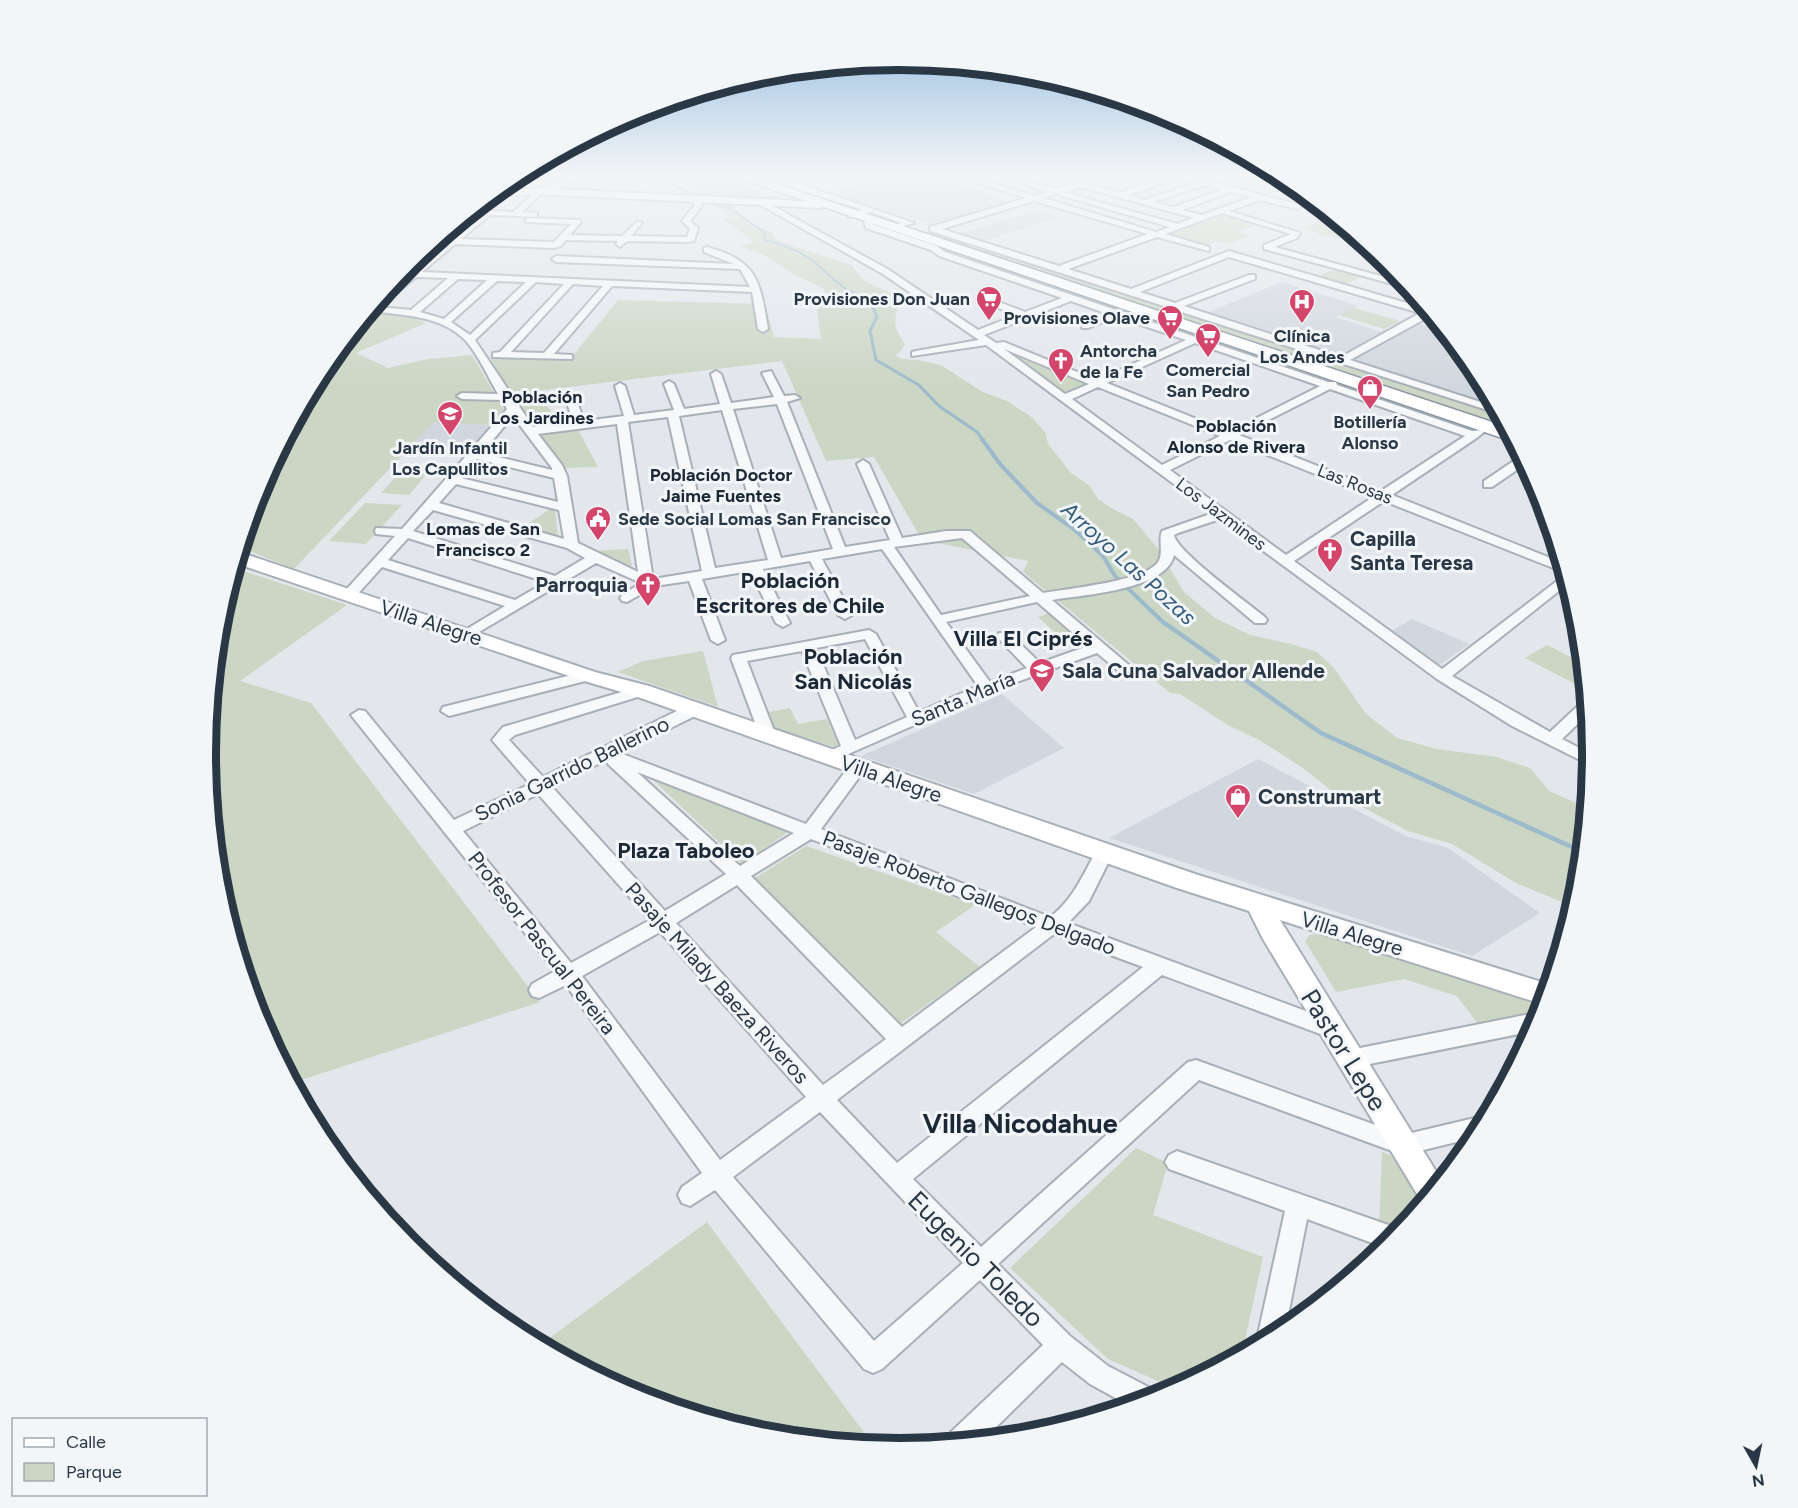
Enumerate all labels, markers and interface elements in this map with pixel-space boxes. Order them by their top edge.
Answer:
supermarket icon: Provisiones Don Juan [974,284,1004,322]
hospital icon: Clínica Los Andes [1287,287,1317,325]
place label: Provisiones Don Juan [794,288,970,310]
supermarket icon: Provisiones Olave [1155,303,1185,341]
place label: Provisiones Olave [1004,307,1150,329]
supermarket icon: Comercial San Pedro [1193,321,1223,359]
place label: Clínica Los Andes [1260,325,1345,368]
place label: Antorcha de la Fe [1080,340,1157,383]
church icon: Antorcha de la Fe [1046,346,1076,384]
place label: Comercial San Pedro [1166,359,1250,402]
shop icon: Botillería Alonso [1355,373,1385,411]
district label: Población Los Jardines [490,386,594,429]
school or university icon: Jardín Infantil Los Capullitos [435,399,465,437]
place label: Botillería Alonso [1333,411,1407,454]
district label: Población Alonso de Rivera [1167,415,1305,458]
place label: Jardín Infantil Los Capullitos [392,437,509,480]
street label: Las Rosas [1314,459,1396,509]
district label: Población Doctor Jaime Fuentes [650,464,792,507]
street label: Los Jazmines [1171,473,1271,555]
water label: Arroyo Las Pozas [1055,495,1201,631]
public building icon: Sede Social Lomas San Francisco [583,504,613,542]
place label: Sede Social Lomas San Francisco [618,508,891,530]
district label: Lomas de San Francisco 2 [426,518,540,561]
place label: Capilla Santa Teresa [1350,526,1473,575]
church icon: Capilla Santa Teresa [1315,536,1345,574]
district label: Población Escritores de Chile [695,567,885,619]
church icon: Parroquia [633,570,663,608]
place label: Parroquia [535,572,628,597]
street label: Villa Alegre [377,594,485,651]
district label: Villa El Ciprés [954,625,1092,652]
district label: Población San Nicolás [794,643,912,695]
school or university icon: Sala Cuna Salvador Allende [1027,656,1057,694]
place label: Sala Cuna Salvador Allende [1062,658,1325,683]
street label: Santa María [907,665,1018,732]
street label: Sonia Garrido Ballerino [471,711,673,826]
street label: Villa Alegre [837,749,945,808]
shop icon: Construmart [1223,782,1253,820]
place label: Construmart [1258,784,1381,809]
street label: Pasaje Roberto Gallegos Delgado [819,825,1119,960]
district label: Plaza Taboleo [617,837,755,864]
street label: Profesor Pascual Pereira [463,846,622,1039]
street label: Pasaje Milady Baeza Riveros [620,877,814,1089]
street label: Villa Alegre [1298,906,1406,961]
street label: Pastor Lepe [1294,983,1394,1117]
district label: Villa Nicodahue [922,1107,1118,1140]
street label: Eugenio Toledo [901,1184,1051,1334]
legend [12,1418,207,1496]
text: Calle [66,1431,106,1453]
north arrow [1726,1436,1786,1496]
text: Parque [66,1461,122,1483]
text: N [1751,1470,1766,1491]

